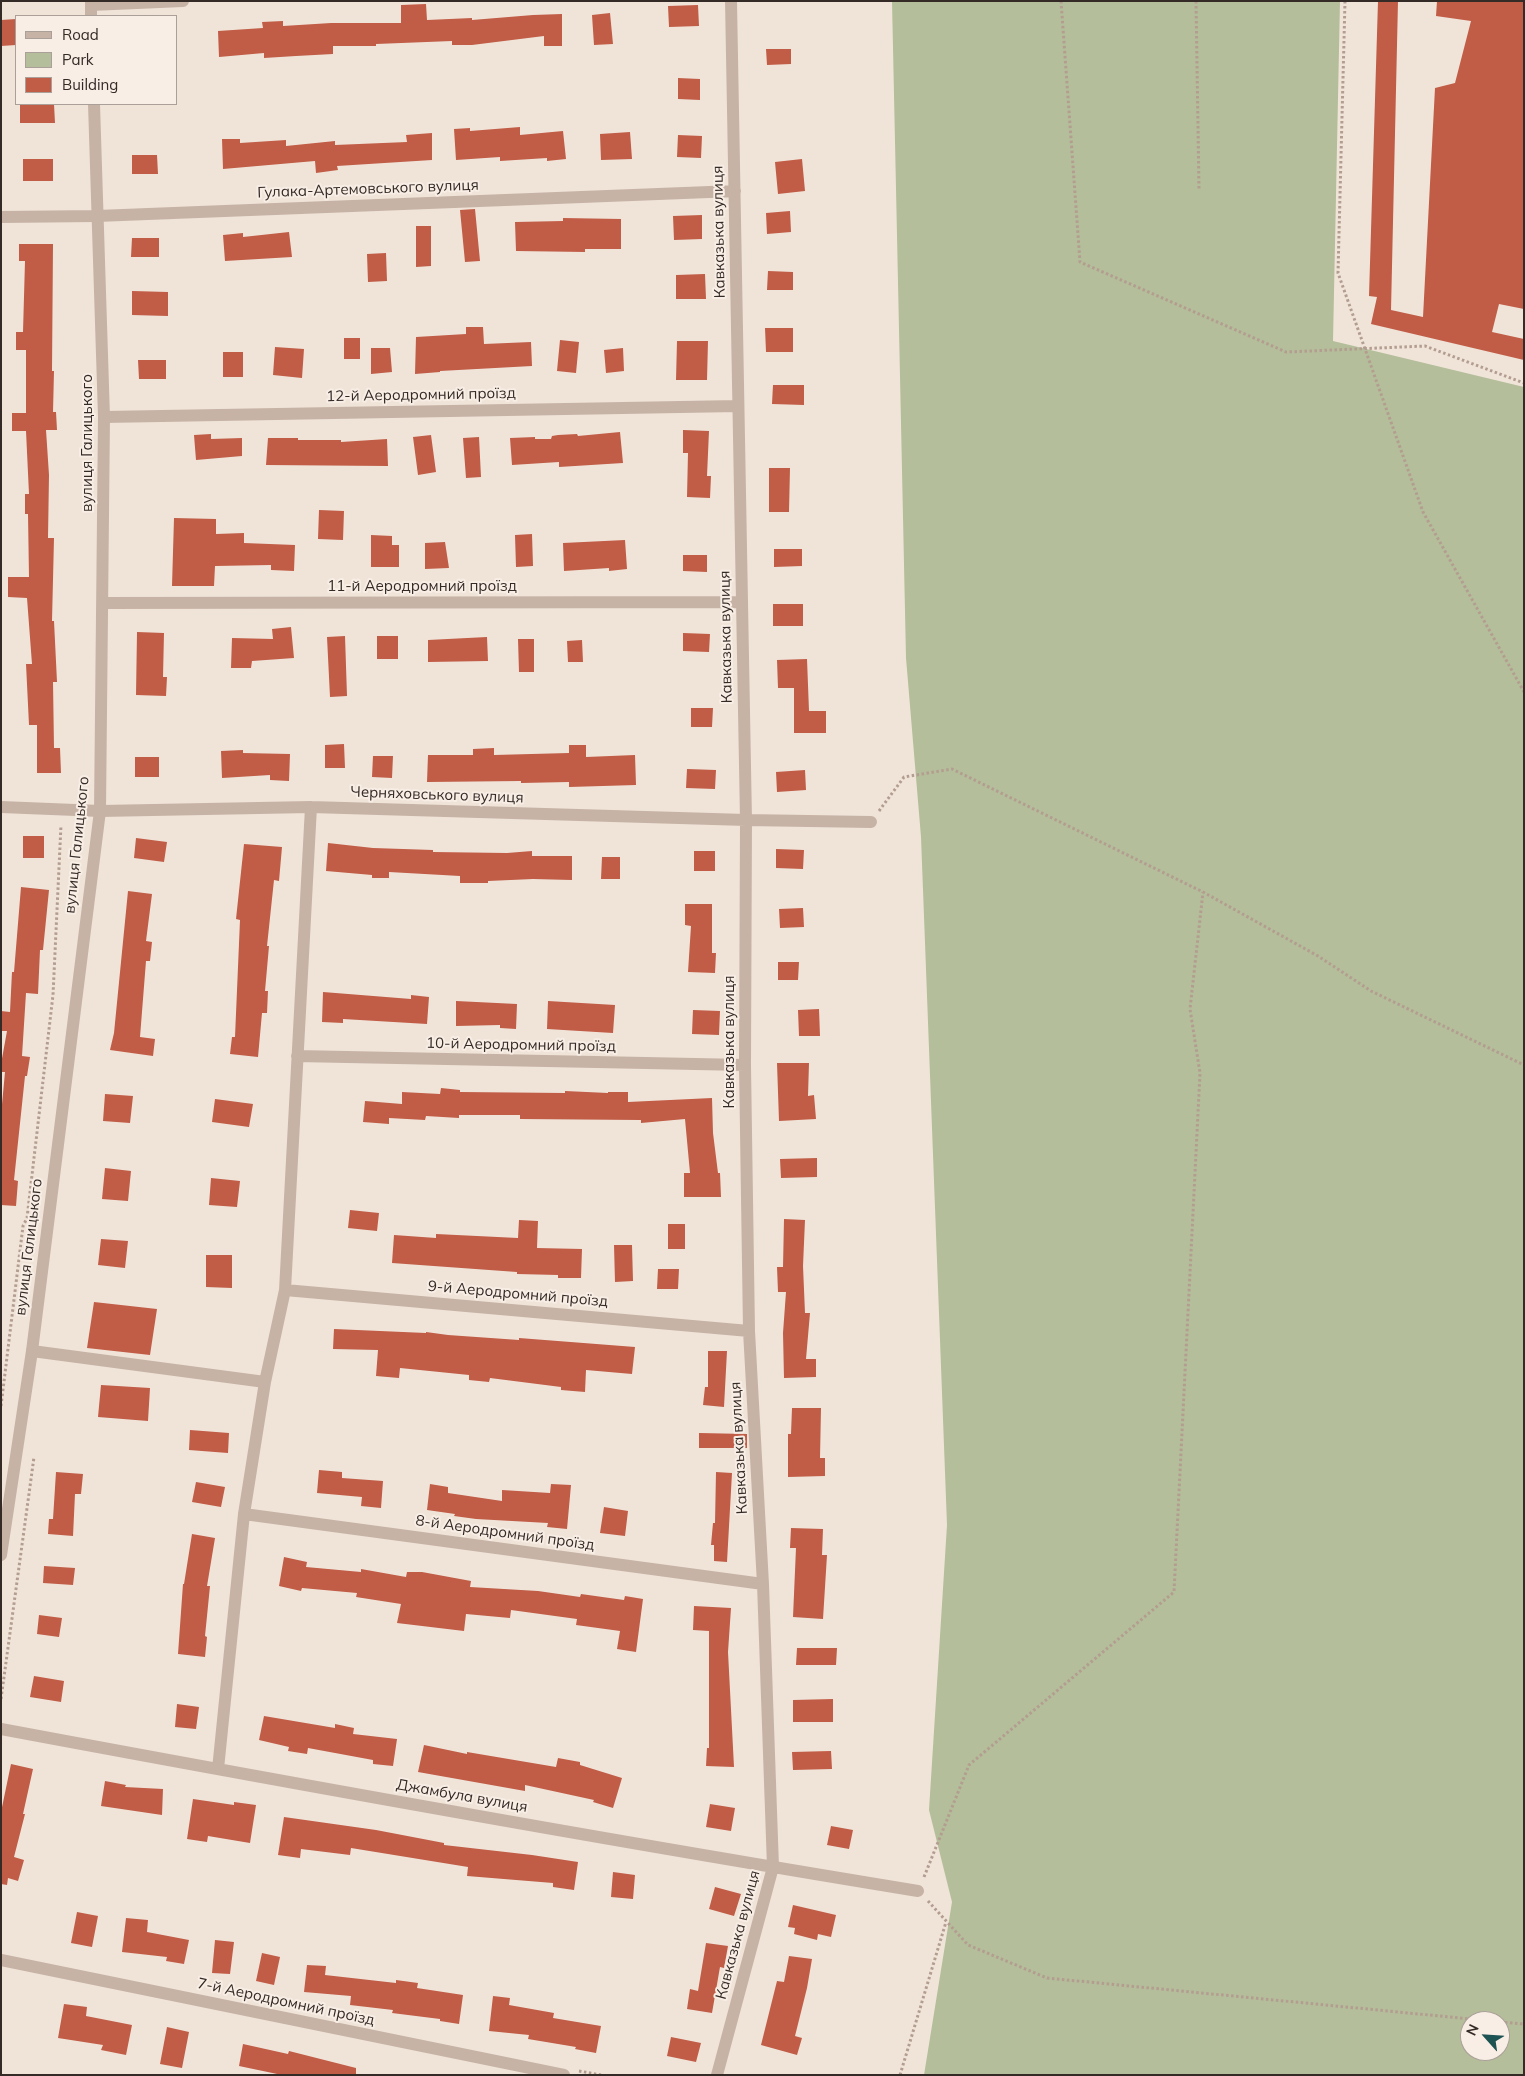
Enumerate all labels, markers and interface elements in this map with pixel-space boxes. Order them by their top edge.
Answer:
legend [15,15,178,105]
text: Road [62,25,99,44]
text: Park [62,50,94,69]
text: Building [62,75,118,94]
street label: Кавказька вулиця [709,165,729,299]
street label: Гулака-Артемовського вулиця [257,176,479,202]
street label: вулиця Галицького [78,374,96,512]
street label: 12-й Аеродромний проїзд [326,384,516,406]
street label: Кавказька вулиця [716,570,736,704]
street label: 11-й Аеродромний проїзд [327,577,517,595]
street label: вулиця Галицького [61,776,93,914]
street label: Черняховського вулиця [350,783,524,807]
street label: Кавказька вулиця [720,976,738,1108]
street label: 10-й Аеродромний проїзд [426,1034,616,1056]
street label: вулиця Галицького [12,1177,46,1317]
street label: 9-й Аеродромний проїзд [427,1277,609,1311]
street label: Кавказька вулиця [727,1381,751,1515]
street label: 8-й Аеродромний проїзд [414,1512,596,1554]
street label: Джамбула вулиця [395,1776,529,1816]
street label: Кавказька вулиця [712,1869,764,2001]
street label: 7-й Аеродромний проїзд [196,1974,376,2030]
north arrow [1460,2011,1510,2061]
text: N [1462,2021,1483,2039]

